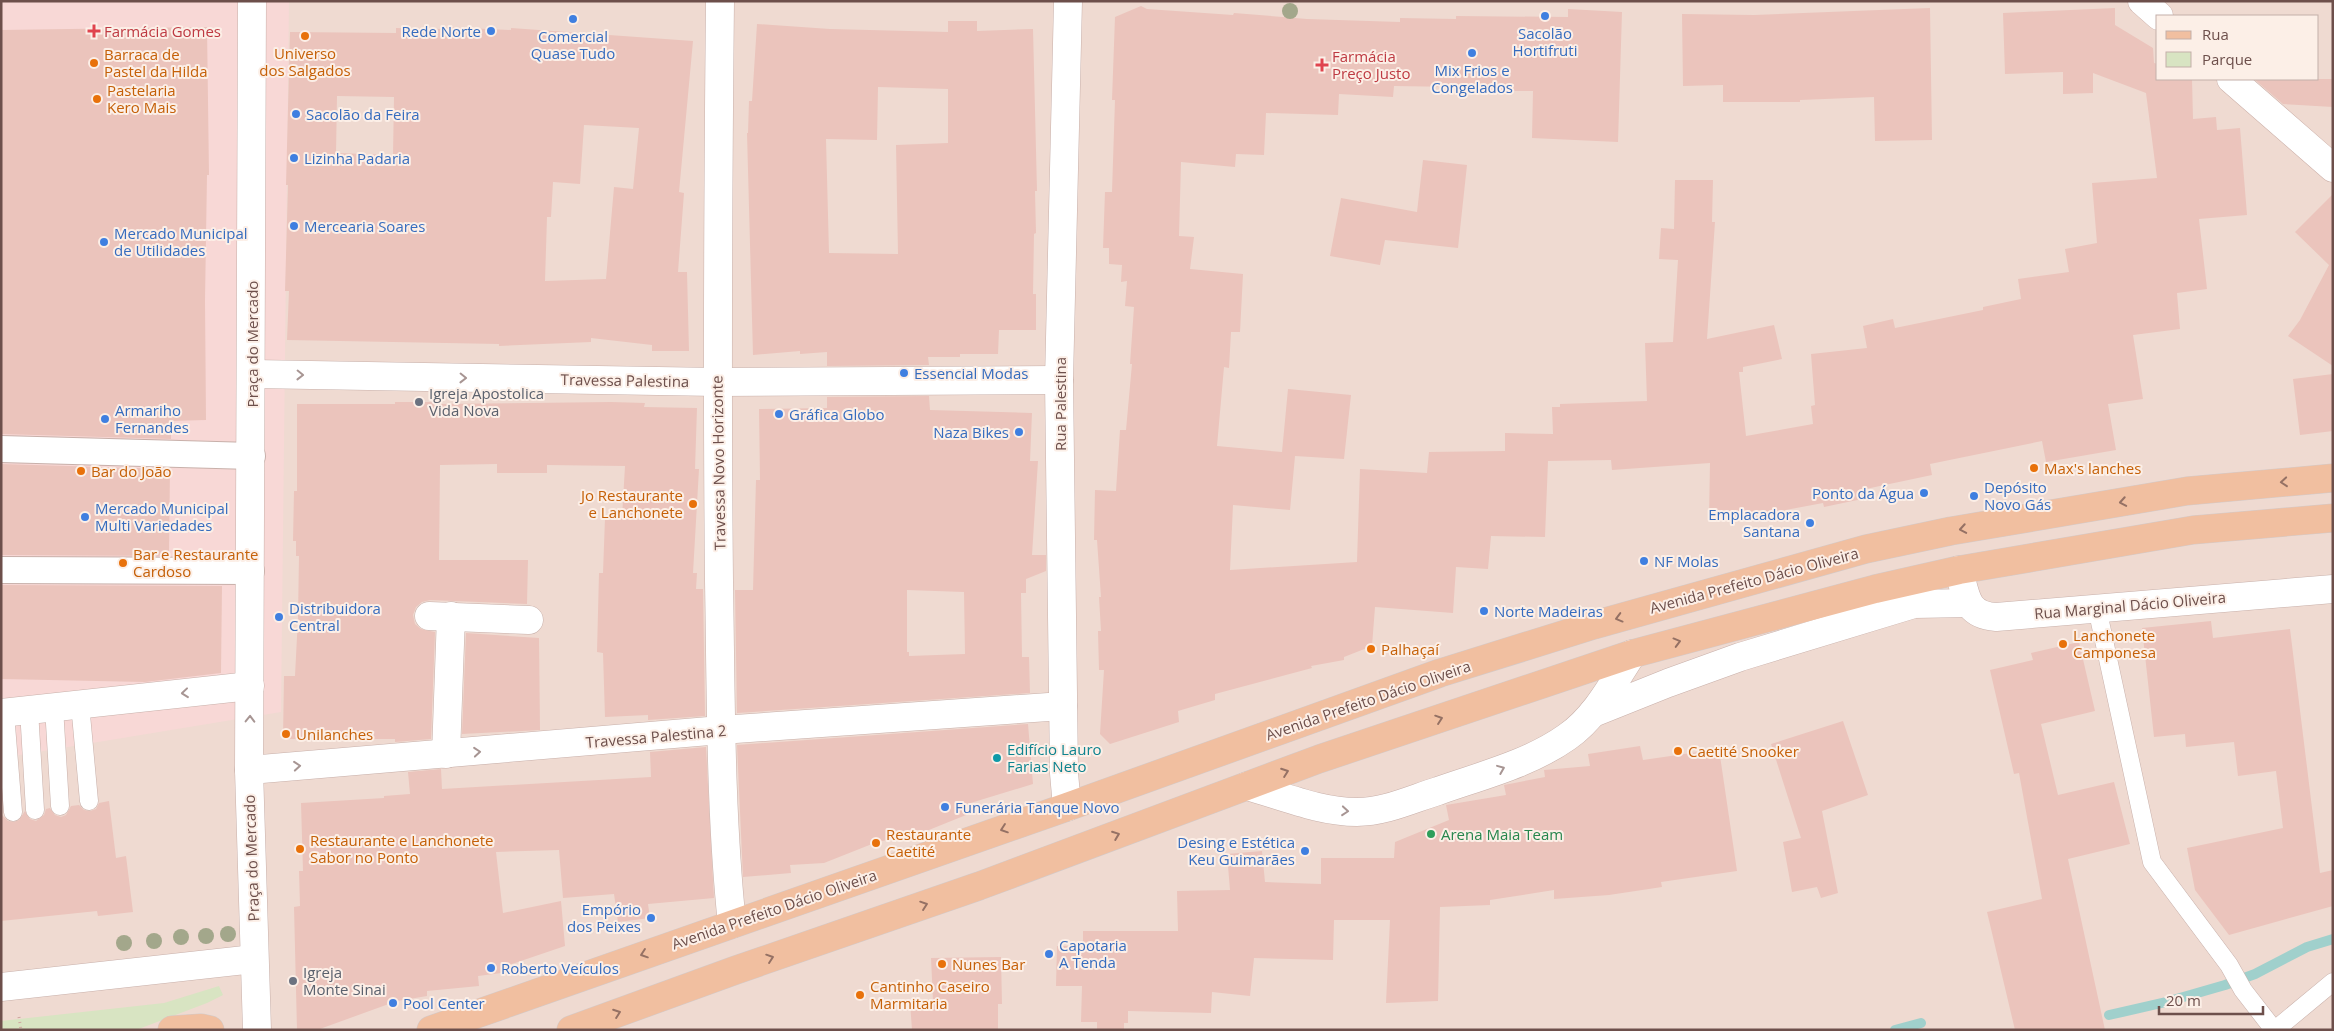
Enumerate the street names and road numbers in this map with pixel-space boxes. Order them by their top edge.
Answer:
street label: Praça do Mercado [242,281,262,407]
street label: Rua Palestina [1050,357,1070,451]
street label: Travessa Palestina [561,369,689,391]
street label: Travessa Novo Horizonte [706,375,730,551]
street label: Avenida Prefeito Dácio Oliveira [1647,542,1861,618]
street label: Rua Marginal Dácio Oliveira [2033,587,2227,623]
street label: Avenida Prefeito Dácio Oliveira [1263,655,1473,745]
street label: Travessa Palestina 2 [585,720,727,752]
street label: Praça do Mercado [239,794,263,922]
street label: Avenida Prefeito Dácio Oliveira [669,864,879,954]

